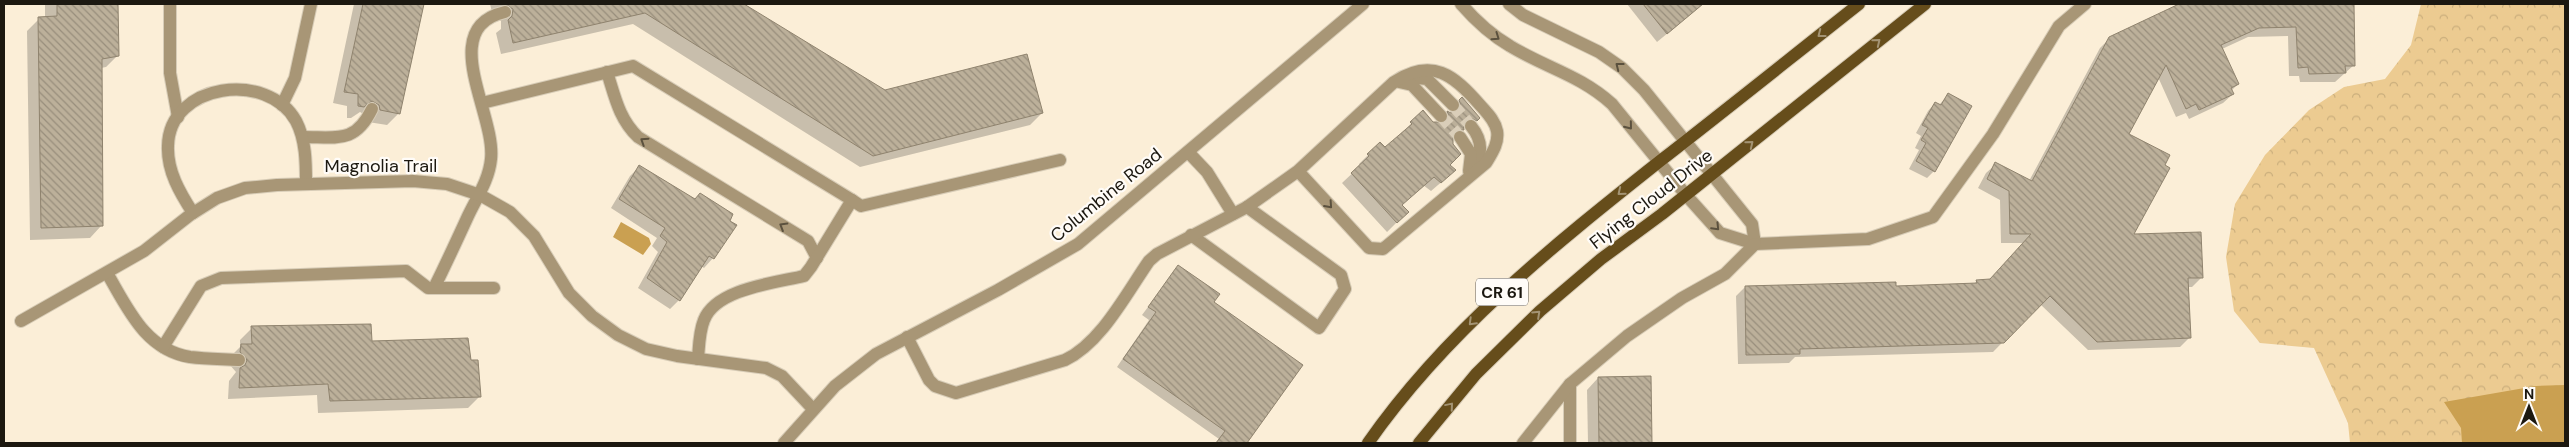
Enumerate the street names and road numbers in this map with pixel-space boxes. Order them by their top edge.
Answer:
street label: Columbine Road [1045,143,1167,247]
street label: Flying Cloud Drive [1585,143,1717,255]
street label: Magnolia Trail [325,154,437,178]
road number: CR 61 [1476,278,1528,306]

